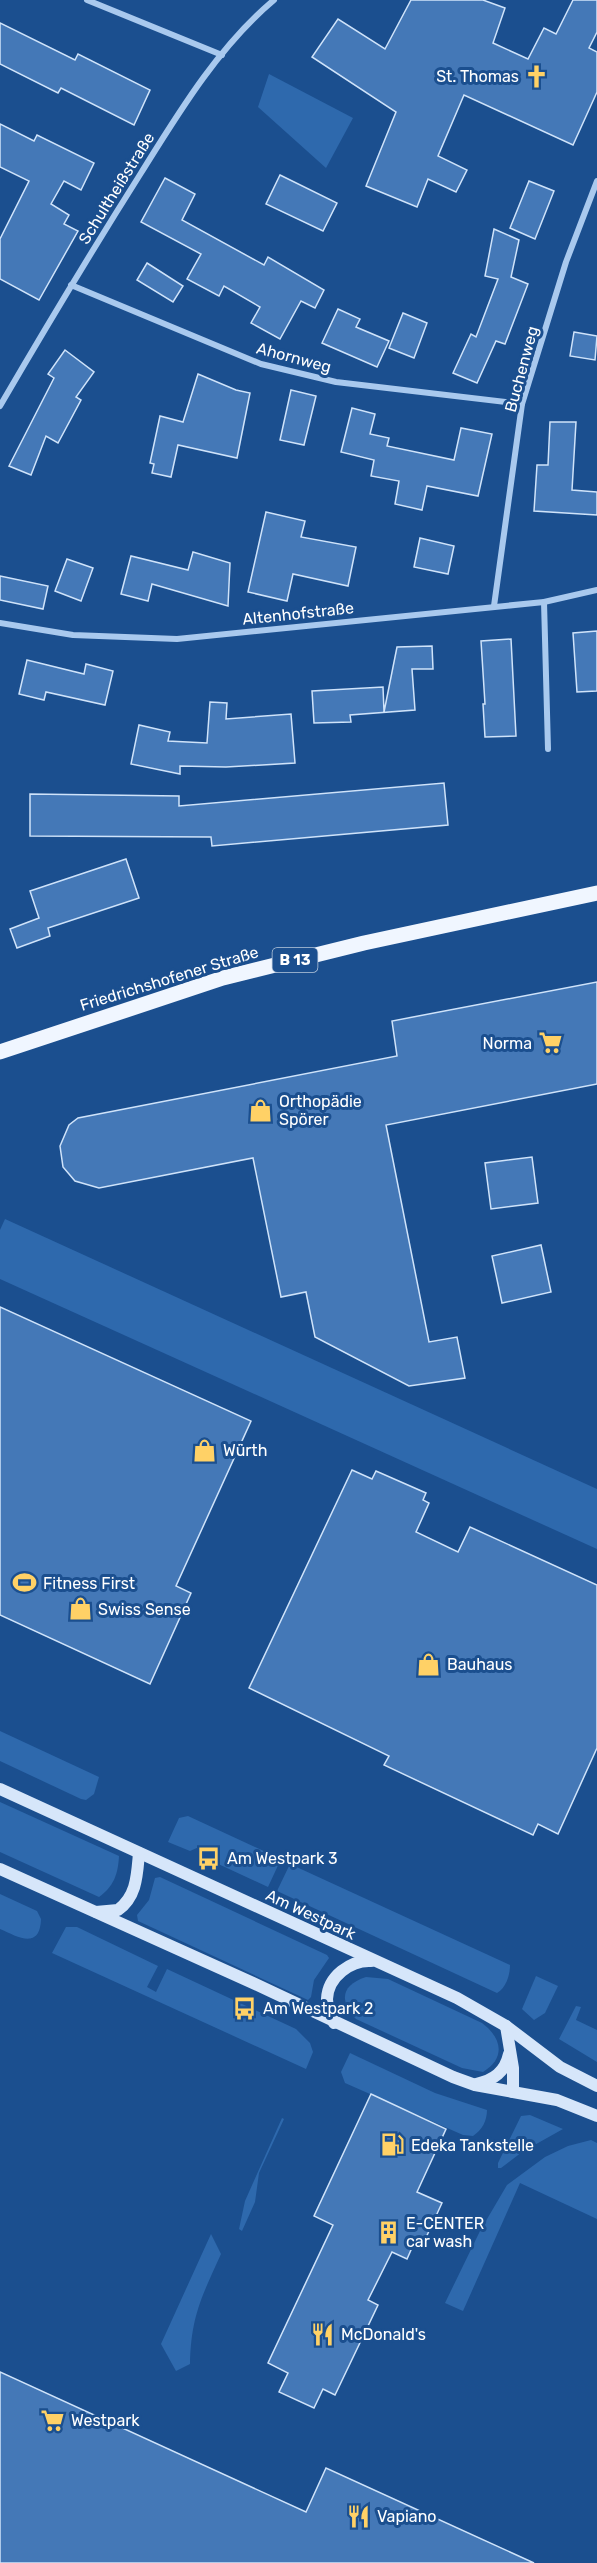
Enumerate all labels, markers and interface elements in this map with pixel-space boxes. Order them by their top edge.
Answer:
church icon: St. Thomas [524,63,550,89]
place label: St. Thomas [436,67,519,86]
street label: Schultheißstraße [74,129,158,248]
street label: Buchenweg [501,324,542,414]
street label: Ahornweg [254,338,333,377]
street label: Altenhofstraße [241,598,355,629]
street label: Friedrichshofener Straße [78,942,261,1015]
road number: B 13 [272,948,318,972]
supermarket icon: Norma [537,1030,563,1056]
place label: Norma [483,1034,532,1053]
place label: Orthopädie Spörer [279,1092,362,1129]
shop icon: Orthopädie Spörer [248,1097,274,1123]
shop icon: Würth [192,1437,218,1463]
place label: Würth [223,1441,267,1460]
sports icon: Fitness First [12,1570,38,1596]
place label: Fitness First [43,1574,135,1593]
shop icon: Swiss Sense [67,1596,93,1622]
place label: Swiss Sense [98,1600,191,1619]
shop icon: Bauhaus [416,1651,442,1677]
place label: Bauhaus [447,1655,513,1674]
bus stop icon: Am Westpark 3 [196,1845,222,1871]
place label: Am Westpark 3 [227,1849,338,1868]
street label: Am Westpark [263,1885,360,1944]
bus stop icon: Am Westpark 2 [232,1995,258,2021]
place label: Am Westpark 2 [263,1999,373,2018]
fuel station icon: Edeka Tankstelle [380,2132,406,2158]
place label: Edeka Tankstelle [411,2136,534,2155]
place label: E-CENTER car wash [406,2214,484,2251]
building icon: E-CENTER car wash [375,2219,401,2245]
restaurant icon: McDonald's [310,2321,336,2347]
place label: McDonald's [341,2325,426,2344]
supermarket icon: Westpark [40,2407,66,2433]
place label: Westpark [71,2411,140,2430]
restaurant icon: Vapiano [346,2503,372,2529]
place label: Vapiano [377,2507,437,2526]

